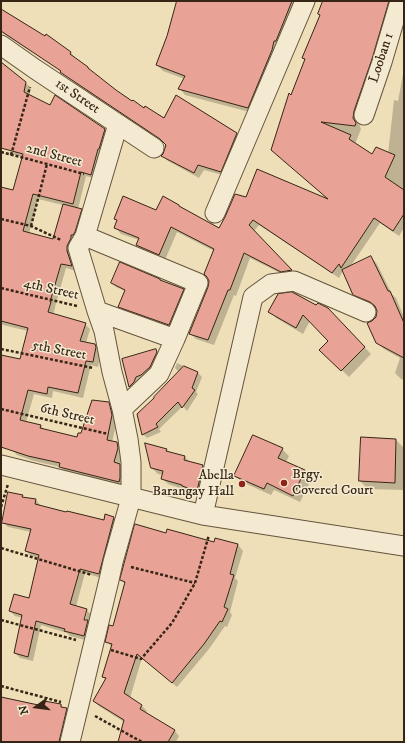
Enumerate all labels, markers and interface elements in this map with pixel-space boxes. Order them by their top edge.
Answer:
street label: Looban 1 [366,31,398,85]
street label: 1st Street [51,76,103,118]
street label: 2nd Street [24,140,84,172]
street label: 4th Street [22,276,80,304]
street label: 5th Street [30,338,88,364]
street label: 6th Street [38,401,96,429]
place label: Brgy. Covered Court [292,467,374,500]
place label: Abella Barangay Hall [152,468,234,500]
marker: Brgy. Covered Court [279,478,289,488]
marker: Abella Barangay Hall [237,479,247,489]
north arrow [16,687,56,727]
text: N [16,704,32,716]

